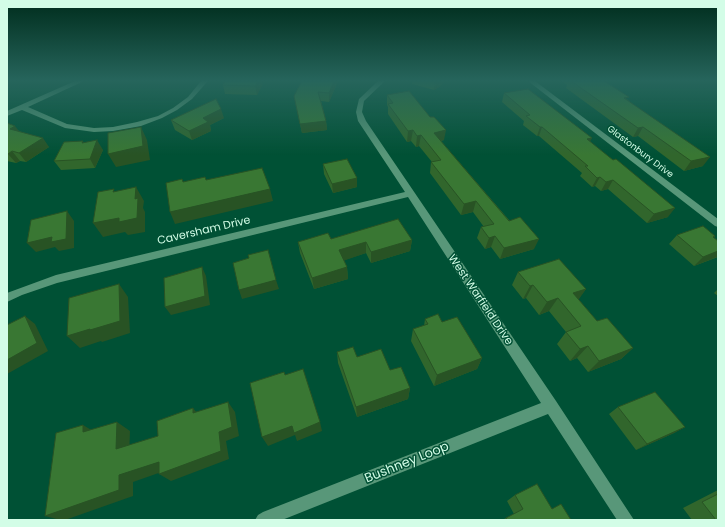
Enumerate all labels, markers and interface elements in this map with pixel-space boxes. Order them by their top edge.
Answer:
street label: Glastonbury Drive [605,124,675,180]
street label: Caversham Drive [156,214,252,248]
street label: West Warfield Drive [445,252,515,348]
street label: Bushney Loop [363,439,451,487]

